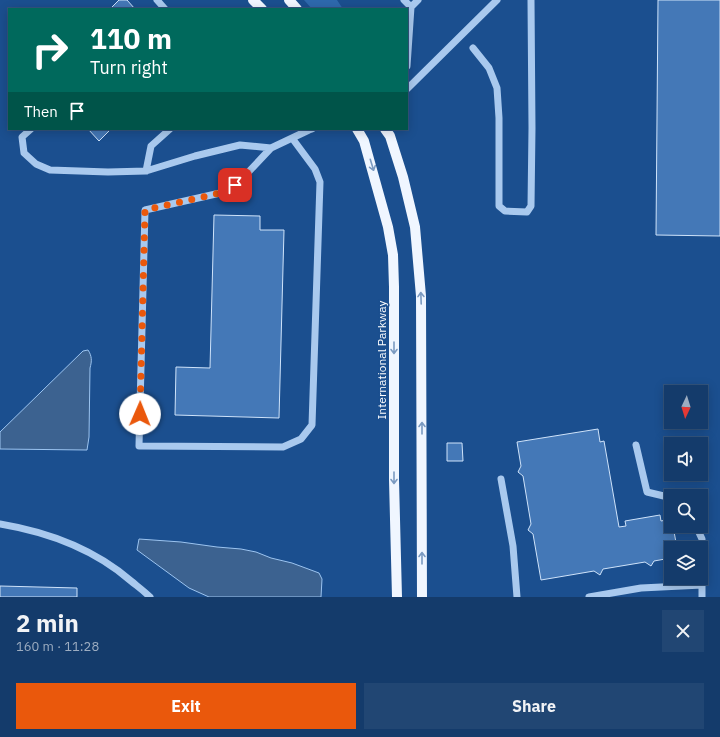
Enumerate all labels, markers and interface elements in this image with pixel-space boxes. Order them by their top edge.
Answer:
text: 110 m [90,20,172,57]
icon: right [24,24,76,76]
text: Turn right [90,56,168,79]
icon: arrive [66,100,88,122]
text: Then [24,102,58,121]
one-way arrow [369,158,376,171]
pin [218,168,252,202]
icon: arrive [224,174,246,196]
one-way arrow [417,292,424,305]
street label: International Parkway [374,300,389,419]
one-way arrow [390,341,398,354]
north arrow [664,385,708,429]
map controls [664,385,708,585]
position arrow [119,393,161,435]
one-way arrow [418,422,425,435]
button: sound [664,437,708,481]
one-way arrow [390,471,398,484]
button: search [664,489,708,533]
button: layers [664,541,708,585]
one-way arrow [418,552,426,565]
text: 2 min [16,607,79,639]
button: close [662,610,704,652]
text: 160 m · 11:28 [16,638,99,655]
button: Exit [16,683,356,729]
button: Share [364,683,704,729]

